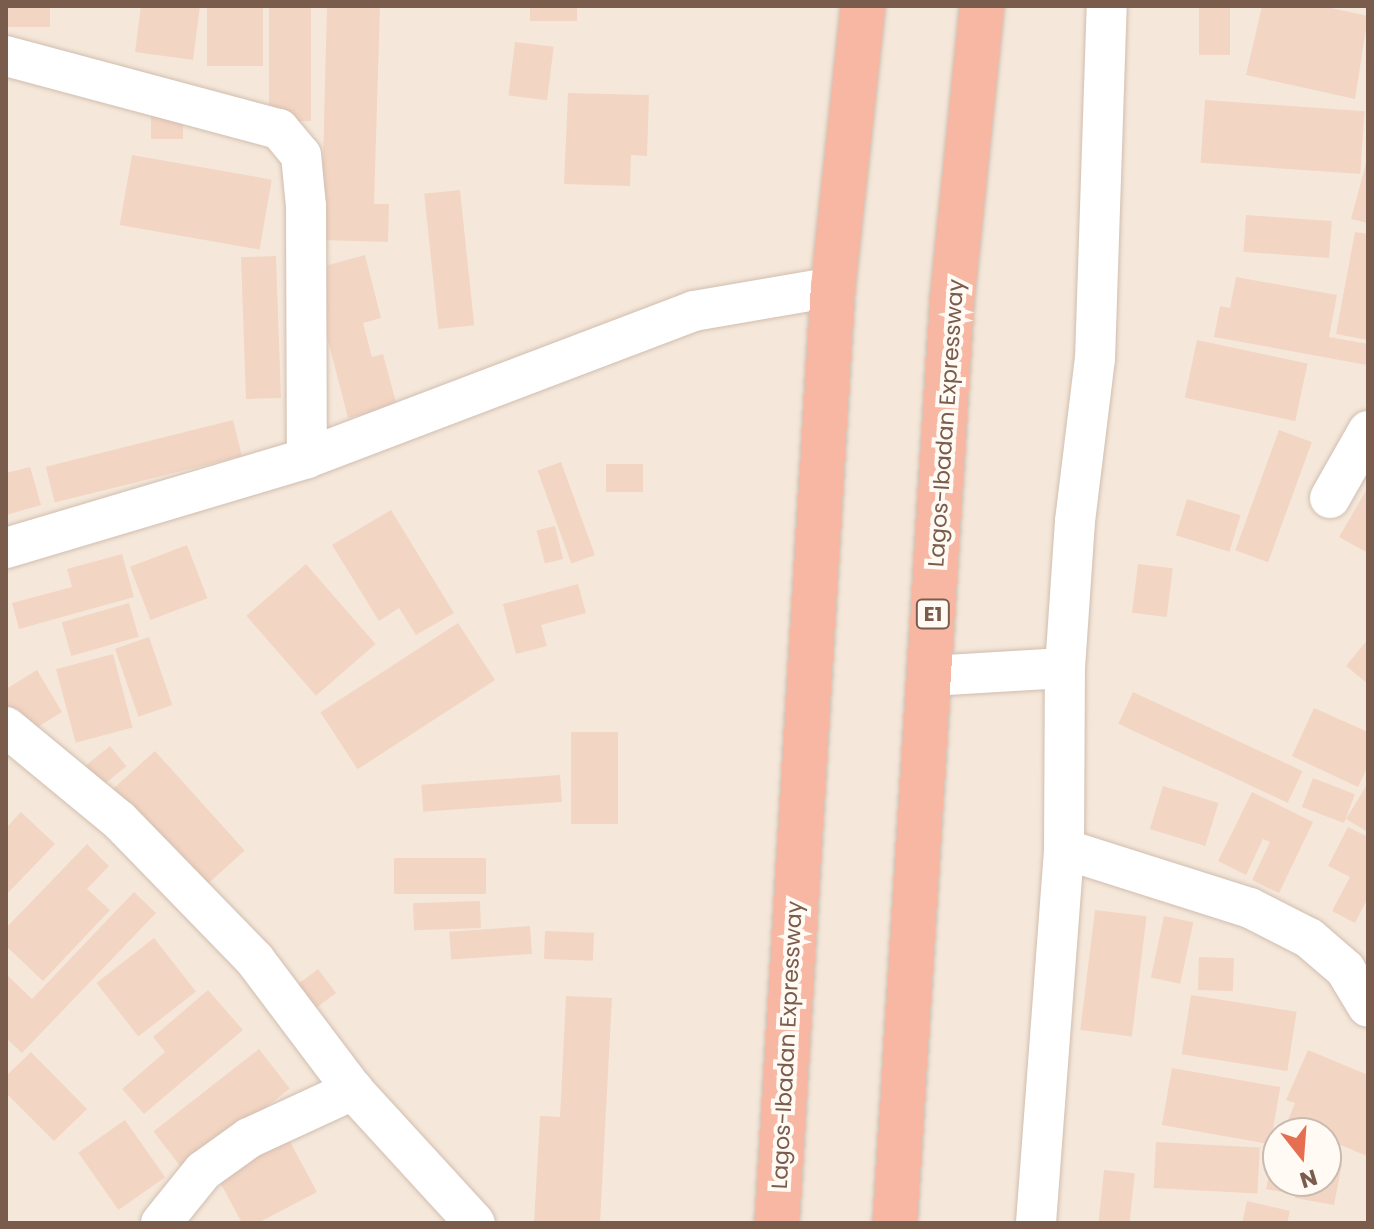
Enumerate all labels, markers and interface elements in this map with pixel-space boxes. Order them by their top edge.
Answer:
street label: Lagos-Ibadan Expressway [923,278,969,568]
road number: E1 [915,598,951,630]
street label: Lagos-Ibadan Expressway [766,900,808,1190]
north arrow [1262,1117,1342,1197]
text: N [1296,1161,1321,1196]

